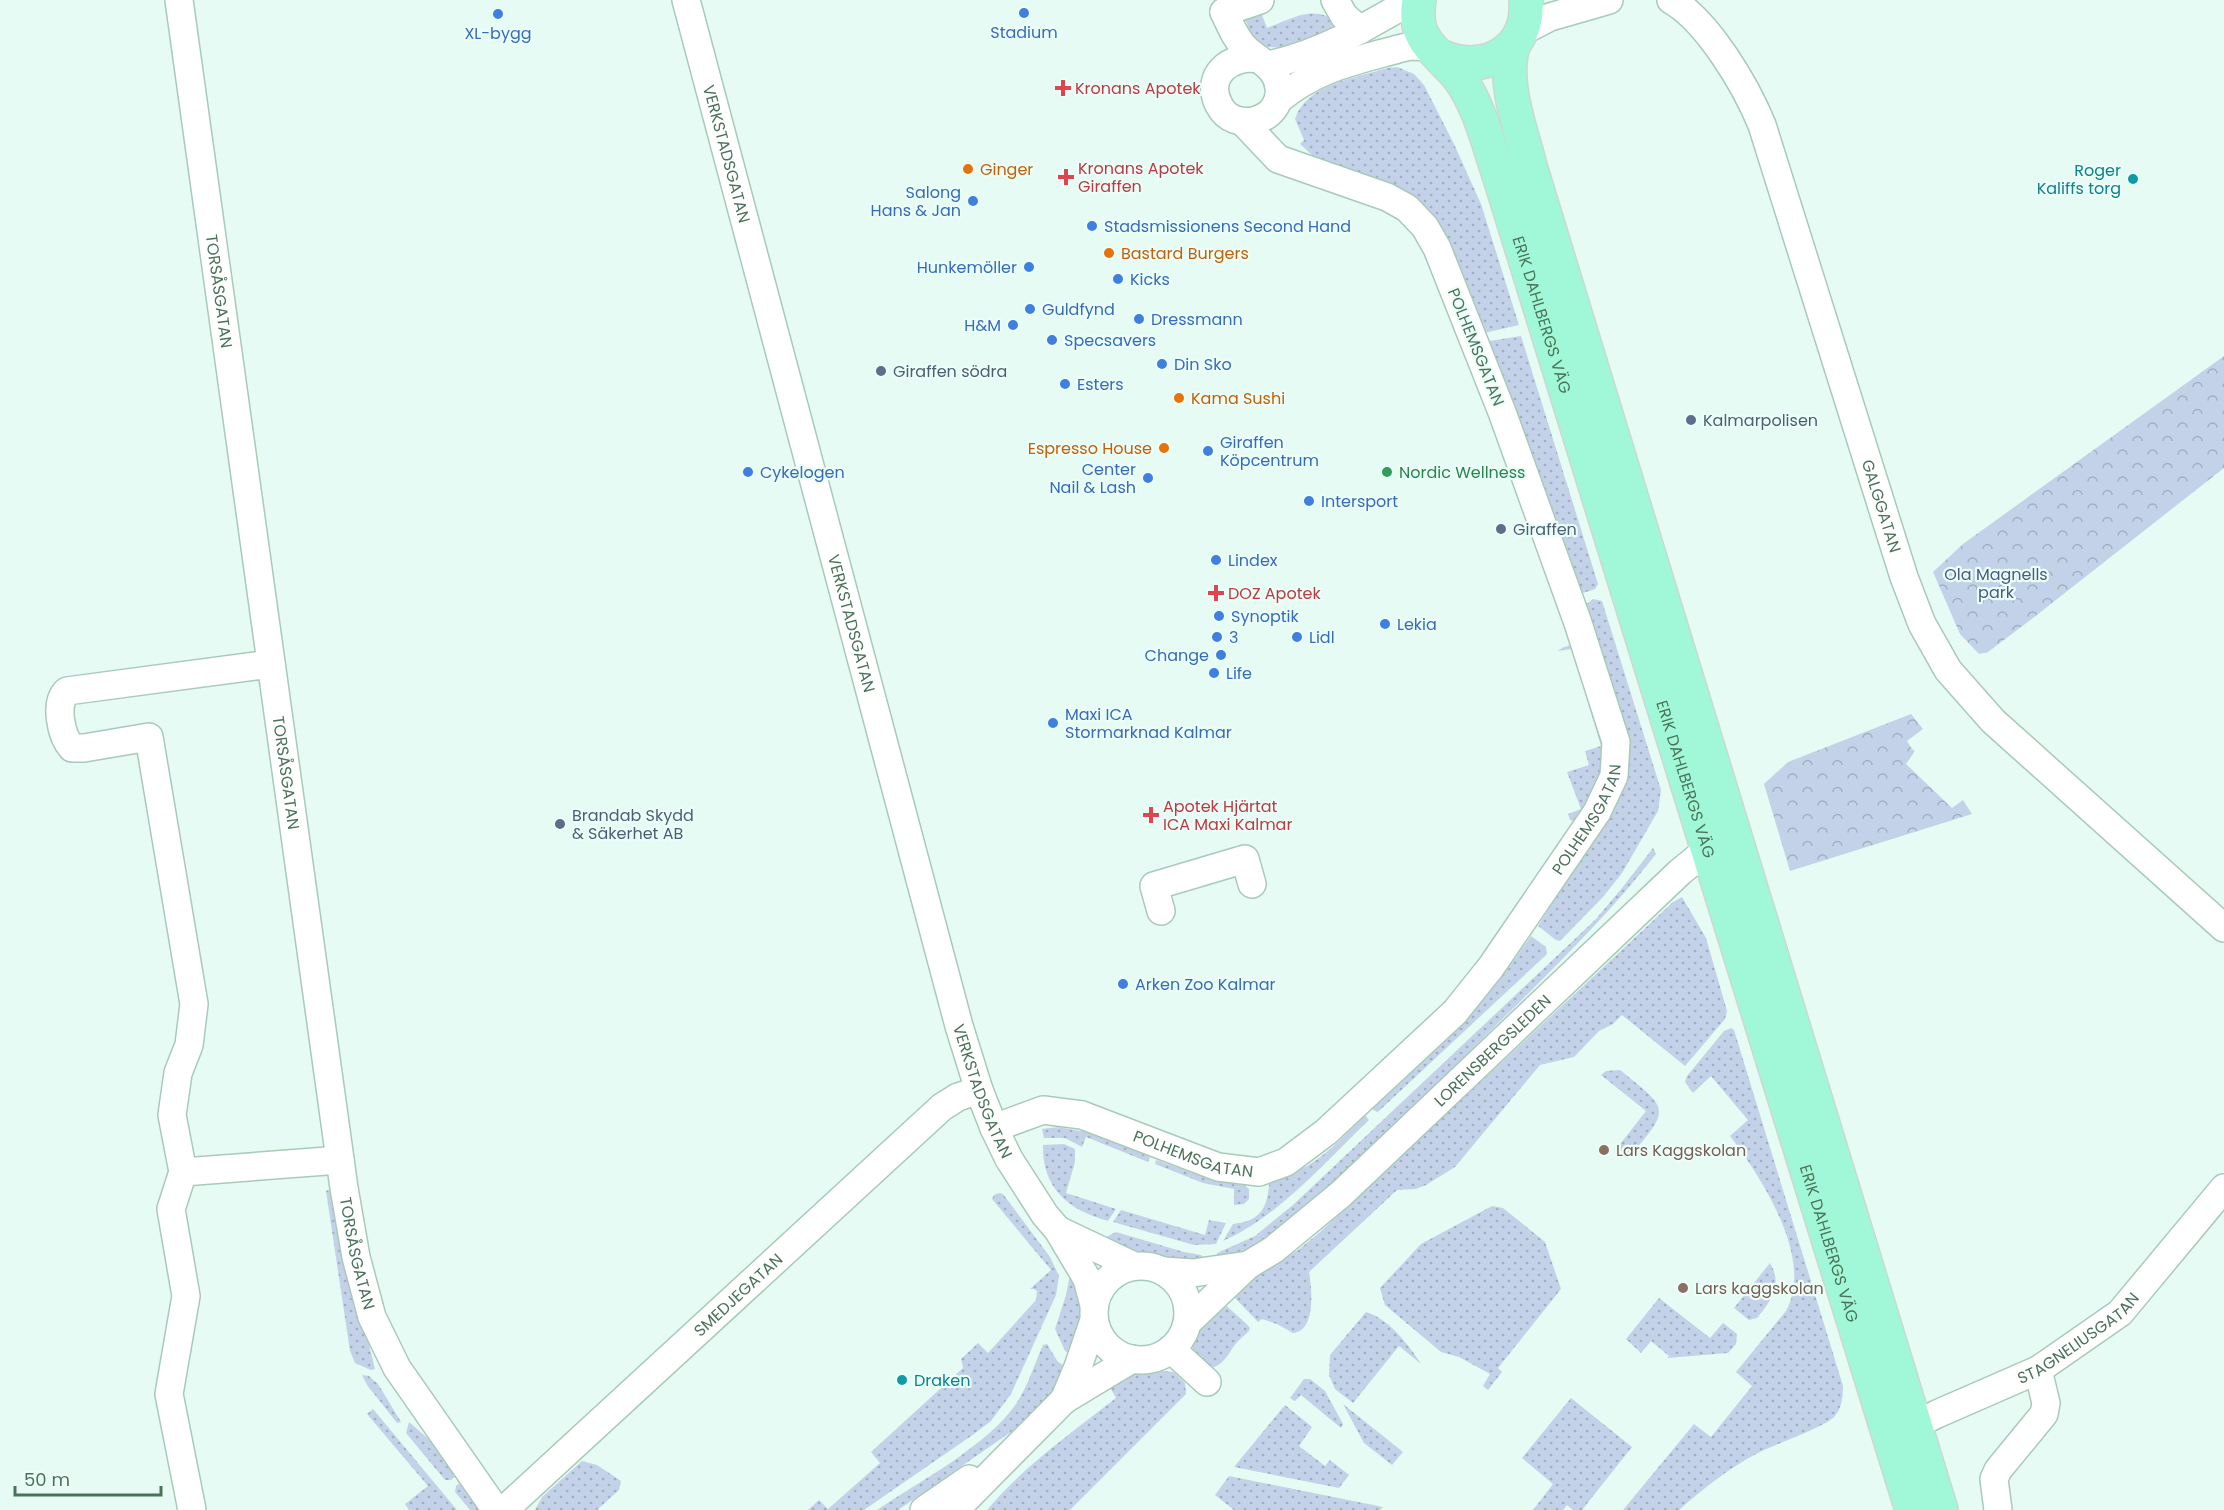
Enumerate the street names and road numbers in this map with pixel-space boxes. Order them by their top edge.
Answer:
street label: VERKSTADSGATAN [698,82,756,225]
street label: TORSÅSGATAN [200,233,239,350]
street label: ERIK DAHLBERGS VÄG [1507,233,1577,396]
street label: POLHEMSGATAN [1442,285,1510,409]
street label: GALGGATAN [1856,456,1907,555]
street label: VERKSTADSGATAN [822,552,881,695]
street label: ERIK DAHLBERGS VÄG [1651,697,1721,861]
street label: TORSÅSGATAN [267,714,306,831]
street label: POLHEMSGATAN [1546,763,1626,879]
street label: LORENSBERGSLEDEN [1429,989,1556,1112]
street label: VERKSTADSGATAN [948,1021,1018,1162]
street label: POLHEMSGATAN [1130,1124,1255,1183]
street label: ERIK DAHLBERGS VÄG [1794,1162,1865,1325]
street label: TORSÅSGATAN [334,1195,381,1312]
street label: SMEDJEGATAN [689,1248,788,1342]
street label: STAGNELIUSGATAN [2013,1287,2144,1389]

